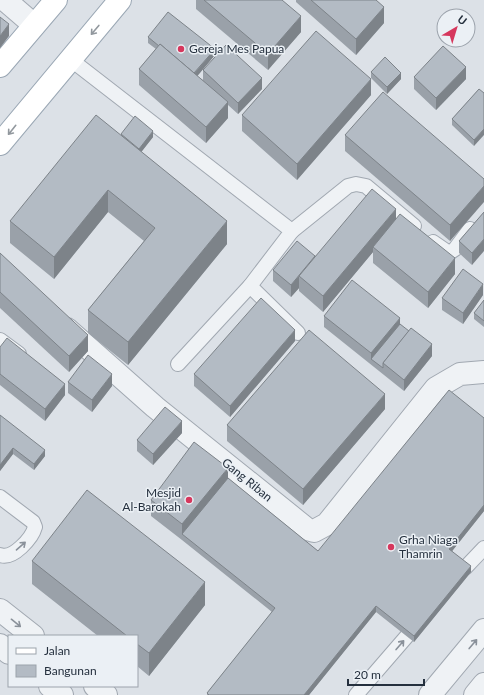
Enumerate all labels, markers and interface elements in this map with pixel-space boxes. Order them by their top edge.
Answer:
north arrow [436,8,476,48]
text: U [455,12,470,27]
one-way arrow [90,24,99,35]
place label: Gereja Mes Papua [189,41,284,56]
marker: Gereja Mes Papua [176,44,186,54]
one-way arrow [7,125,16,135]
street label: Gang Riban [219,455,276,504]
place label: Mesjid Al-Barokah [122,485,181,514]
marker: Mesjid Al-Barokah [184,495,194,505]
place label: Grha Niaga Thamrin [399,532,458,561]
one-way arrow [15,541,26,550]
marker: Grha Niaga Thamrin [386,542,396,552]
one-way arrow [11,618,22,627]
legend [8,635,138,687]
one-way arrow [468,638,477,649]
one-way arrow [395,639,404,650]
text: Jalan [44,643,70,658]
scale bar [348,661,424,687]
text: Bangunan [44,663,97,678]
text: 20 m [354,667,381,682]

